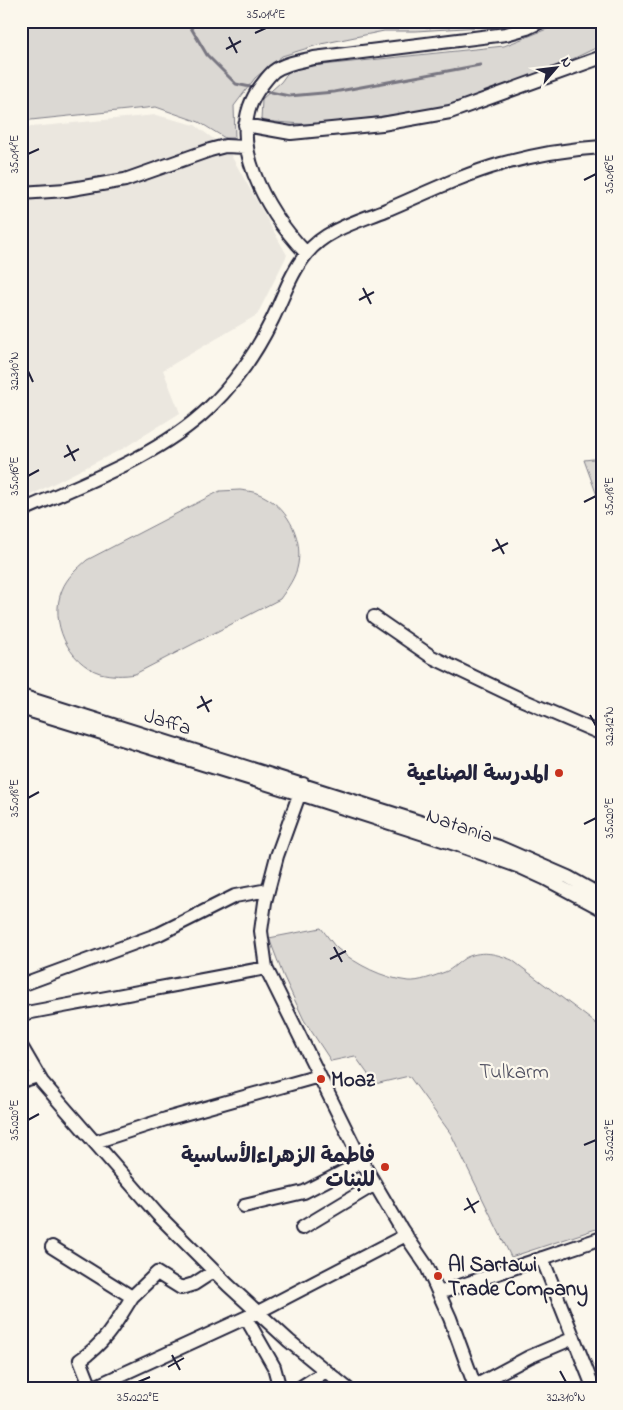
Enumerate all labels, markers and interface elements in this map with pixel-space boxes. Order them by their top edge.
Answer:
text: 35.014°E [247,6,285,24]
north arrow [530,42,580,92]
text: N [555,53,578,72]
text: 35.014°E [6,135,24,173]
text: 35.016°E [601,154,619,194]
text: 32.310°N [6,352,24,390]
text: 35.016°E [6,456,24,496]
text: 35.018°E [601,477,619,515]
street label: Jaffa [140,702,195,744]
text: 32.312°N [601,706,619,746]
place label: المدرسة الصناعية [407,760,549,790]
marker: المدرسة الصناعية [553,767,565,779]
text: 35.018°E [6,779,24,817]
text: 35.020°E [601,797,619,839]
street label: Natania [422,801,497,852]
park label: Tulkarm [479,1058,549,1088]
place label: Moaz [331,1066,376,1096]
marker: Moaz [315,1073,327,1085]
text: 35.020°E [6,1099,24,1141]
text: 35.022°E [601,1119,619,1161]
place label: فاطمة الزهراءالأساسية للبنات [181,1141,375,1196]
marker: فاطمة الزهراءالأساسية للبنات [379,1161,391,1173]
place label: Al Sartawi Trade Company [448,1251,588,1307]
marker: Al Sartawi Trade Company [432,1270,444,1282]
text: 35.022°E [117,1389,159,1407]
text: 32.310°N [547,1389,585,1407]

